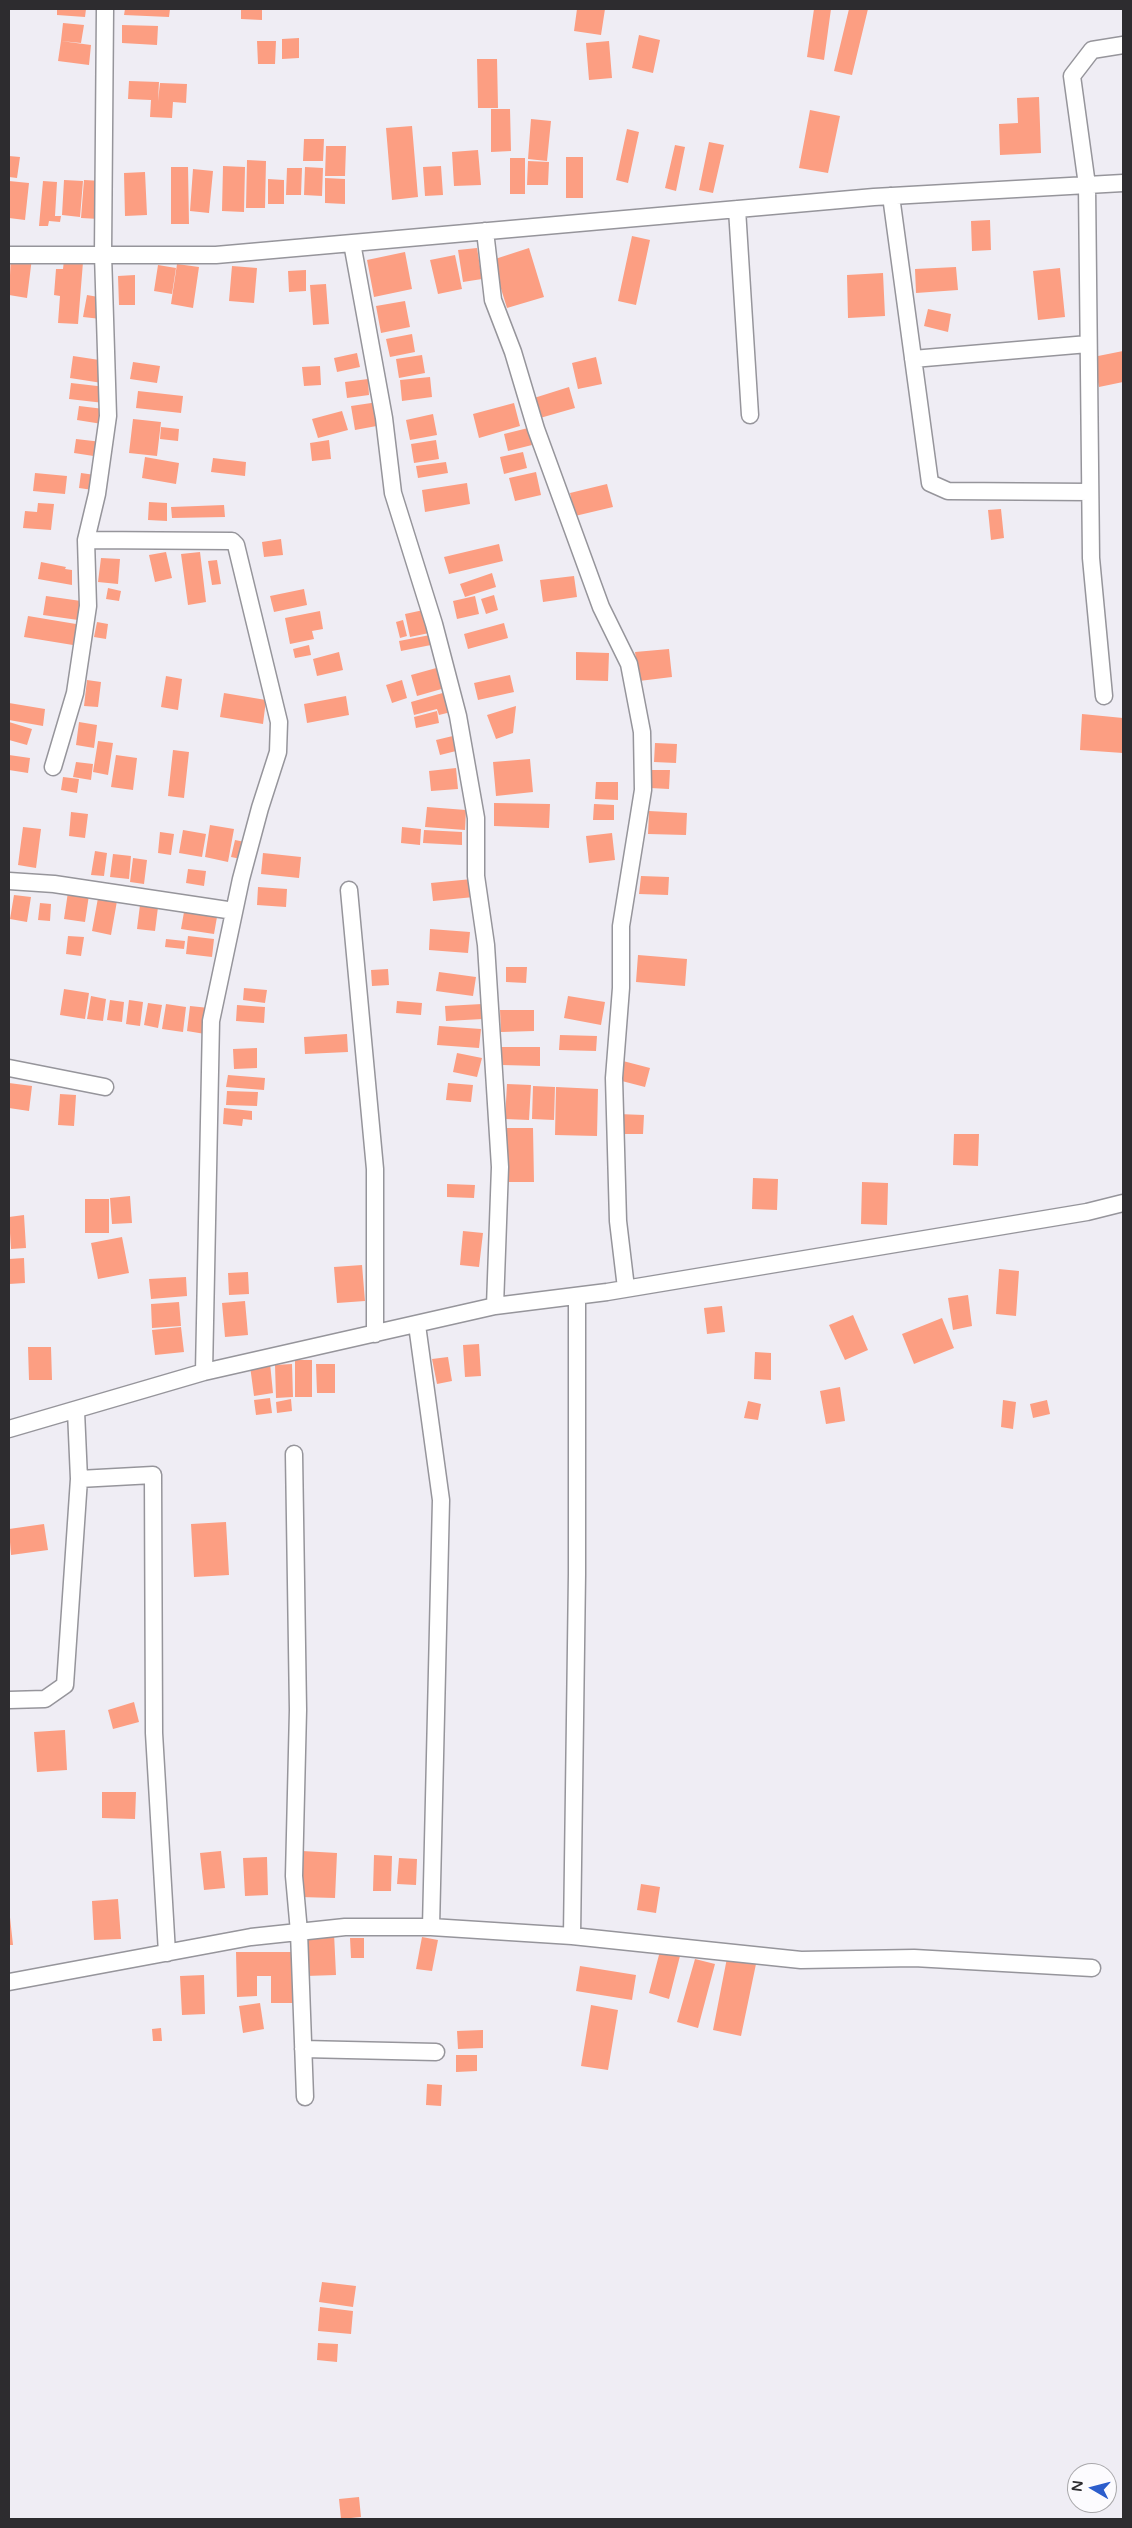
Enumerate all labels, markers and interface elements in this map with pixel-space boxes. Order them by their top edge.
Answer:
north arrow [1067,2463,1117,2513]
text: N [1068,2479,1087,2493]

